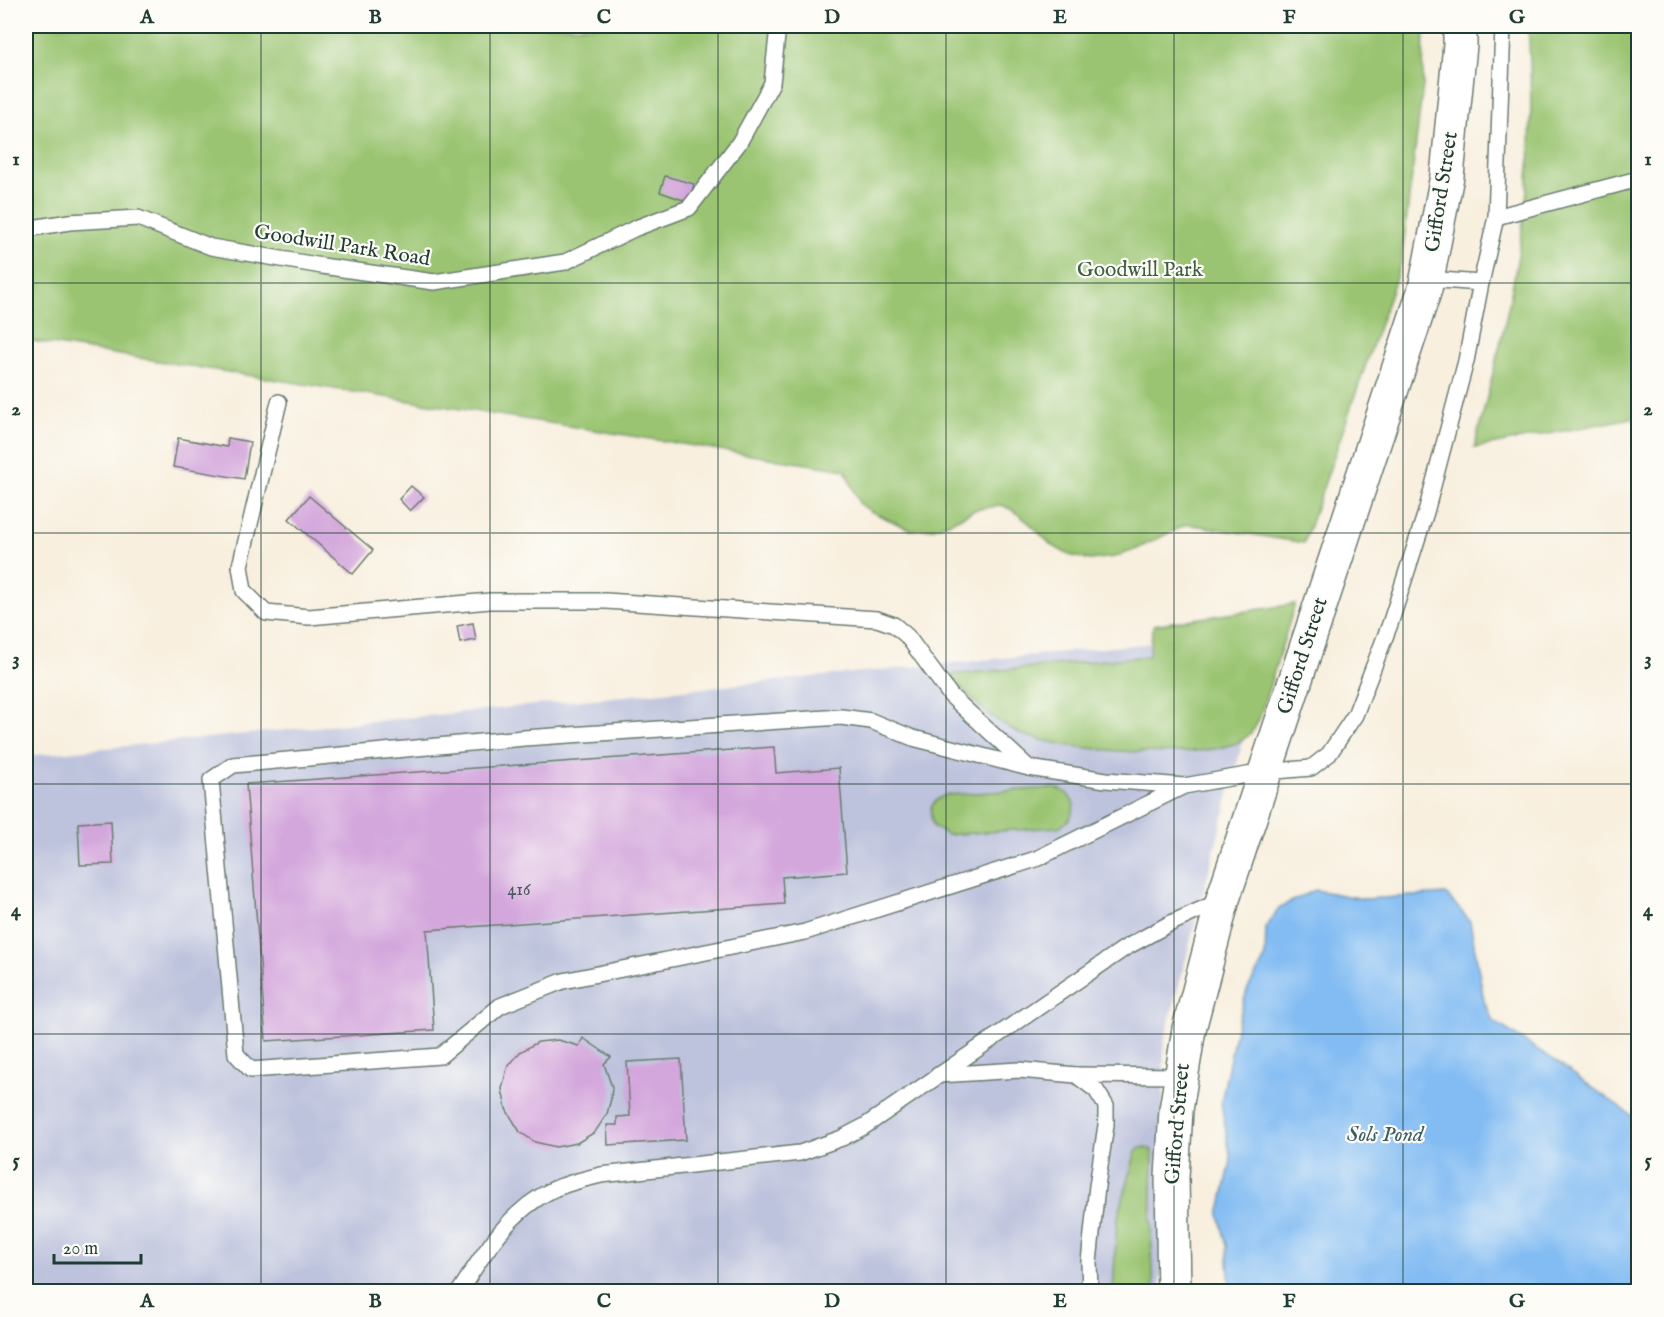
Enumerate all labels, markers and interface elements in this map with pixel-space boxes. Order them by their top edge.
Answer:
text: A [139,5,155,30]
text: B [368,5,382,30]
text: C [597,5,611,30]
text: D [824,5,840,30]
text: E [1053,5,1067,30]
text: F [1283,5,1296,30]
text: G [1509,5,1526,30]
street label: Gifford Street [1419,130,1465,254]
text: 1 [12,147,20,172]
text: 1 [1644,147,1652,172]
street label: Goodwill Park Road [252,219,433,273]
park label: Goodwill Park [1077,257,1204,284]
text: 2 [11,397,21,422]
text: 2 [1643,397,1653,422]
street label: Gifford Street [1271,594,1335,718]
text: 3 [12,647,20,672]
text: 3 [1644,647,1652,672]
house number: 416 [507,879,531,902]
text: 4 [11,898,22,923]
text: 4 [1643,898,1654,923]
street label: Gifford Street [1159,1062,1197,1186]
water label: Sols Pond [1347,1121,1425,1149]
text: 5 [12,1148,20,1173]
text: 5 [1644,1148,1652,1173]
scale bar [54,1227,141,1265]
text: 20 m [63,1238,98,1261]
text: A [139,1289,155,1314]
text: B [368,1289,382,1314]
text: C [597,1289,611,1314]
text: D [824,1289,840,1314]
text: E [1053,1289,1067,1314]
text: F [1283,1289,1296,1314]
text: G [1509,1289,1526,1314]

